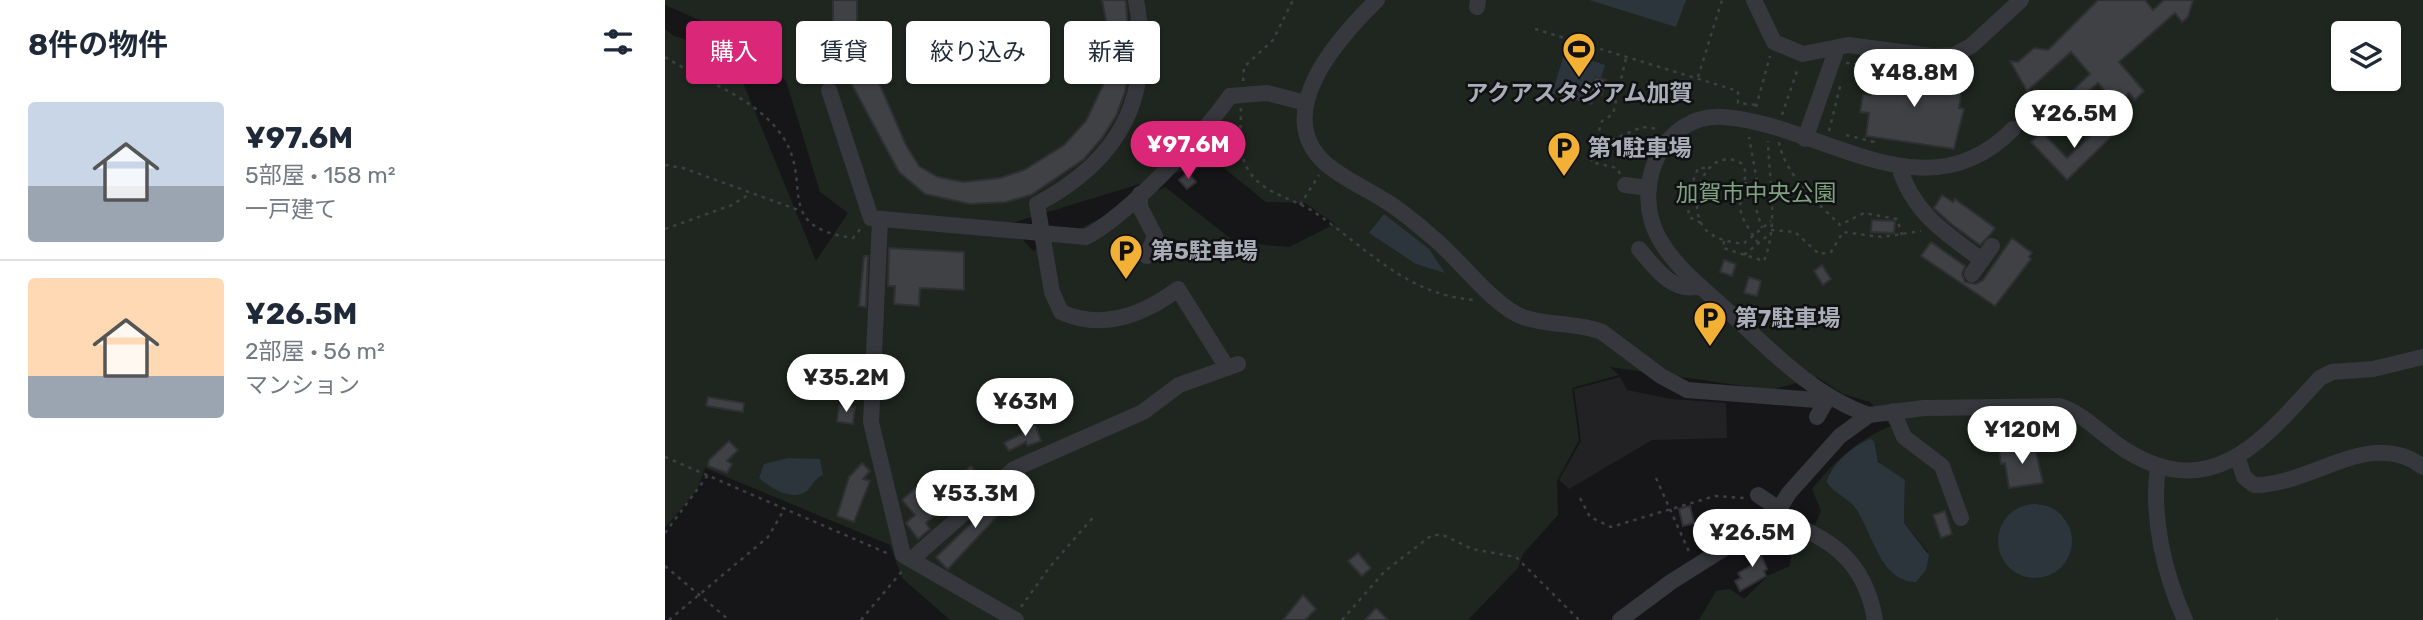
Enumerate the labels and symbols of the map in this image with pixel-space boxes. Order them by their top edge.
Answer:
sports icon: アクアスタジアム加賀 [1560,30,1598,79]
pin: ¥48.8M [1857,50,1971,109]
place label: アクアスタジアム加賀 [1465,79,1693,107]
pin: ¥26.5M [2017,90,2131,150]
pin: ¥97.6M [1131,122,1245,181]
parking icon: 第1駐車場 [1545,129,1583,178]
place label: 第1駐車場 [1588,134,1691,162]
park label: 加賀市中央公園 [1676,179,1837,207]
parking icon: 第5駐車場 [1107,232,1145,281]
place label: 第5駐車場 [1151,237,1258,265]
parking icon: 第7駐車場 [1691,299,1729,348]
place label: 第7駐車場 [1735,304,1840,332]
pin: ¥35.2M [789,354,903,414]
pin: ¥63M [984,378,1066,438]
pin: ¥120M [1973,406,2071,466]
pin: ¥53.3M [918,470,1032,530]
pin: ¥26.5M [1695,510,1809,569]

